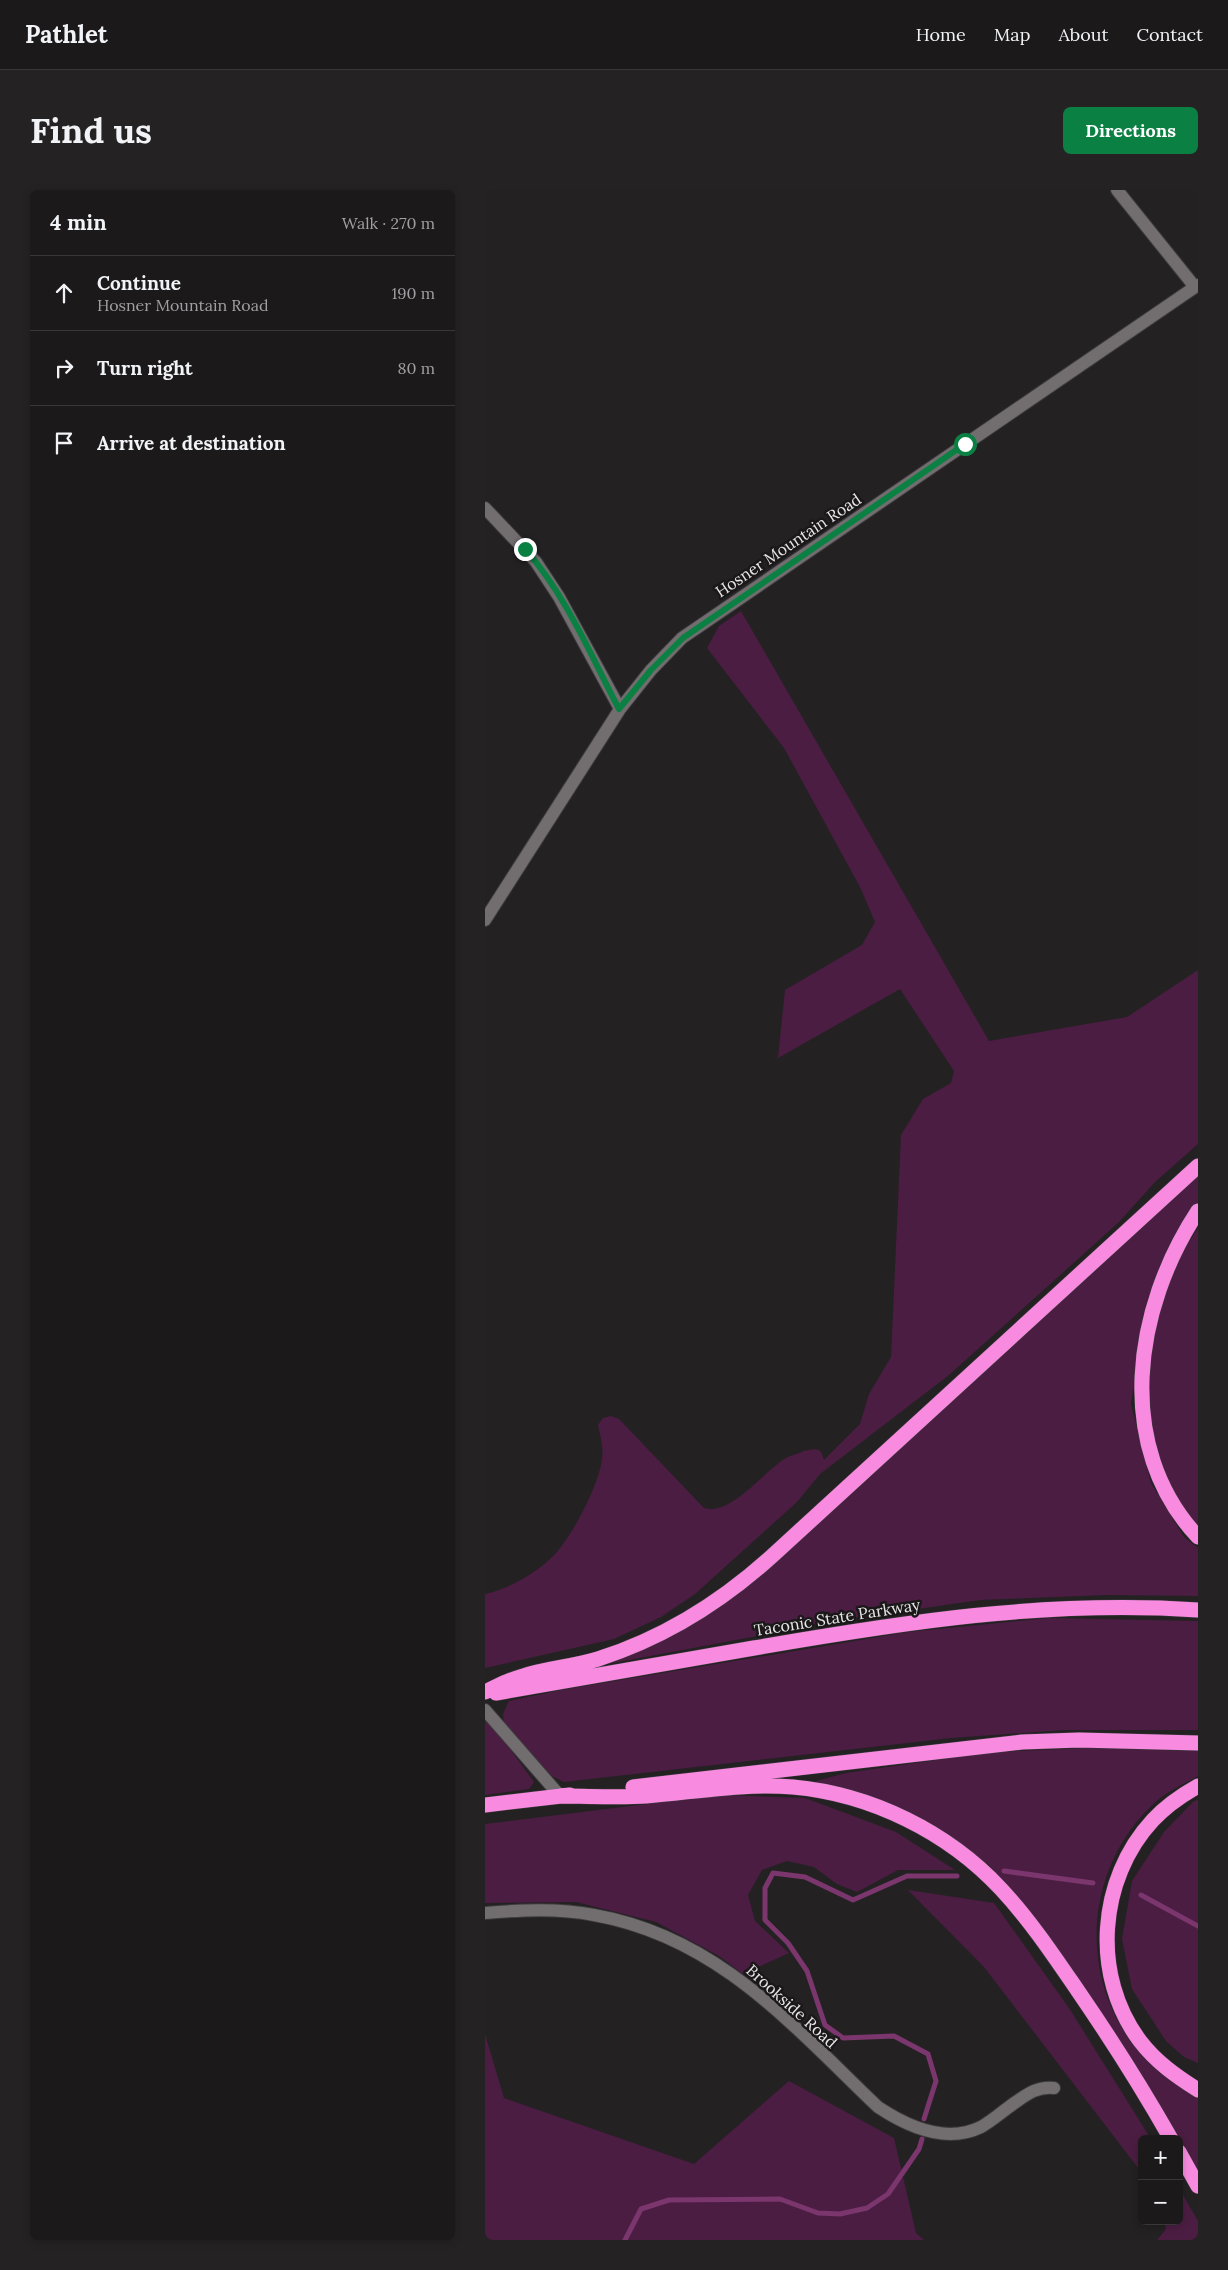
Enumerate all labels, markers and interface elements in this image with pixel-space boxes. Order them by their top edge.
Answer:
text: Pathlet [25,19,108,50]
text: Home [916,23,966,46]
text: Map [994,23,1030,46]
text: About [1058,23,1108,46]
text: Contact [1136,23,1203,46]
button: Directions [1063,107,1198,154]
text: Find us [30,108,152,153]
text: 4 min [50,209,107,236]
text: Walk · 270 m [342,213,435,233]
text: Continue [97,271,181,295]
icon: ahead [50,279,78,307]
text: 190 m [391,283,435,303]
text: Hosner Mountain Road [97,295,268,315]
icon: right [50,354,78,382]
text: Turn right [97,356,193,380]
text: 80 m [398,358,435,378]
icon: arrive [50,429,78,457]
text: Arrive at destination [97,431,286,455]
route start [954,433,977,456]
street label: Hosner Mountain Road [711,489,865,601]
route end [514,538,537,561]
street label: Taconic State Parkway [753,1594,922,1640]
street label: Brookside Road [742,1960,842,2052]
map controls [1138,2135,1183,2225]
button: + [1138,2135,1183,2180]
button: − [1138,2180,1183,2225]

